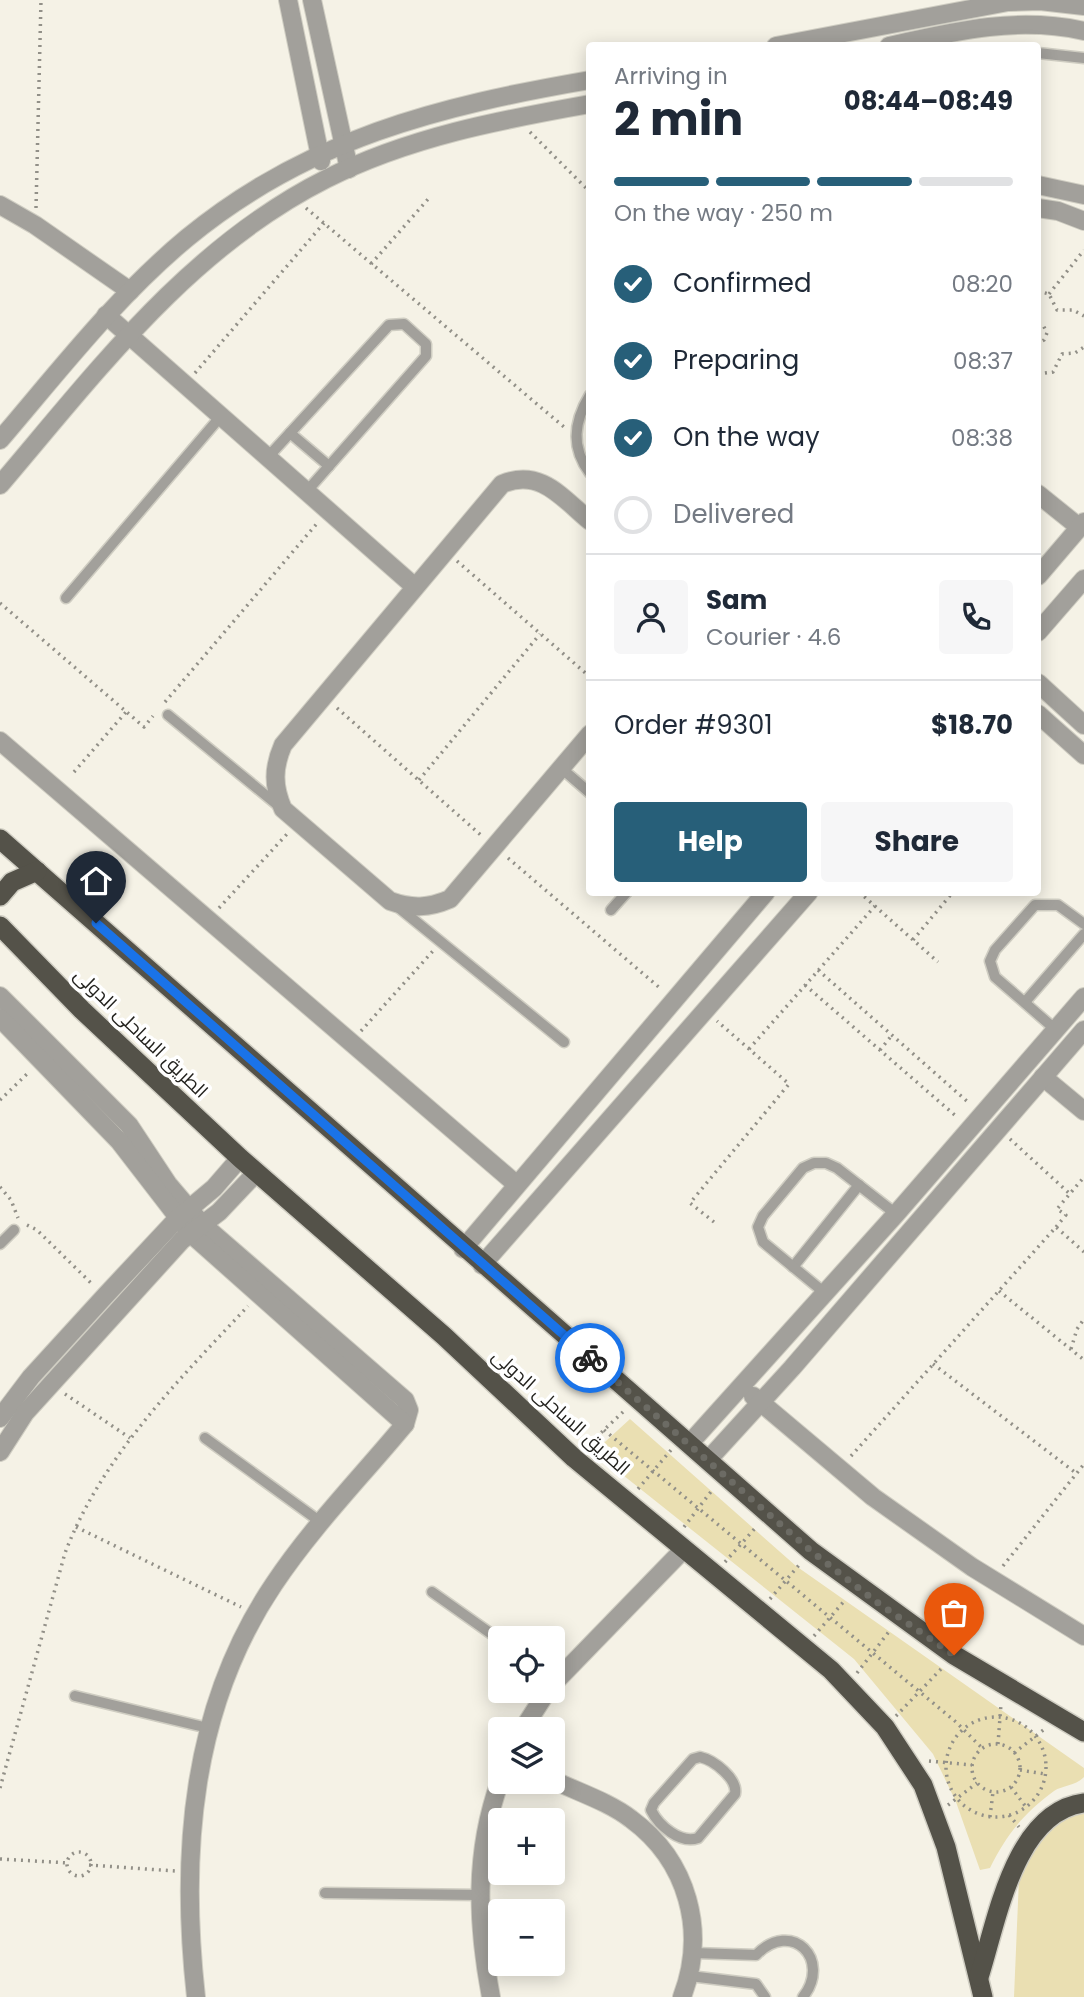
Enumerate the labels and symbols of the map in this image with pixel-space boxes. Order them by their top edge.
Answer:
pin [66,851,126,923]
street label: الطريق الساحلى الدولى [68,962,214,1104]
courier [555,1323,625,1393]
street label: الطريق الساحلى الدولى [486,1343,636,1481]
pin [924,1583,984,1655]

